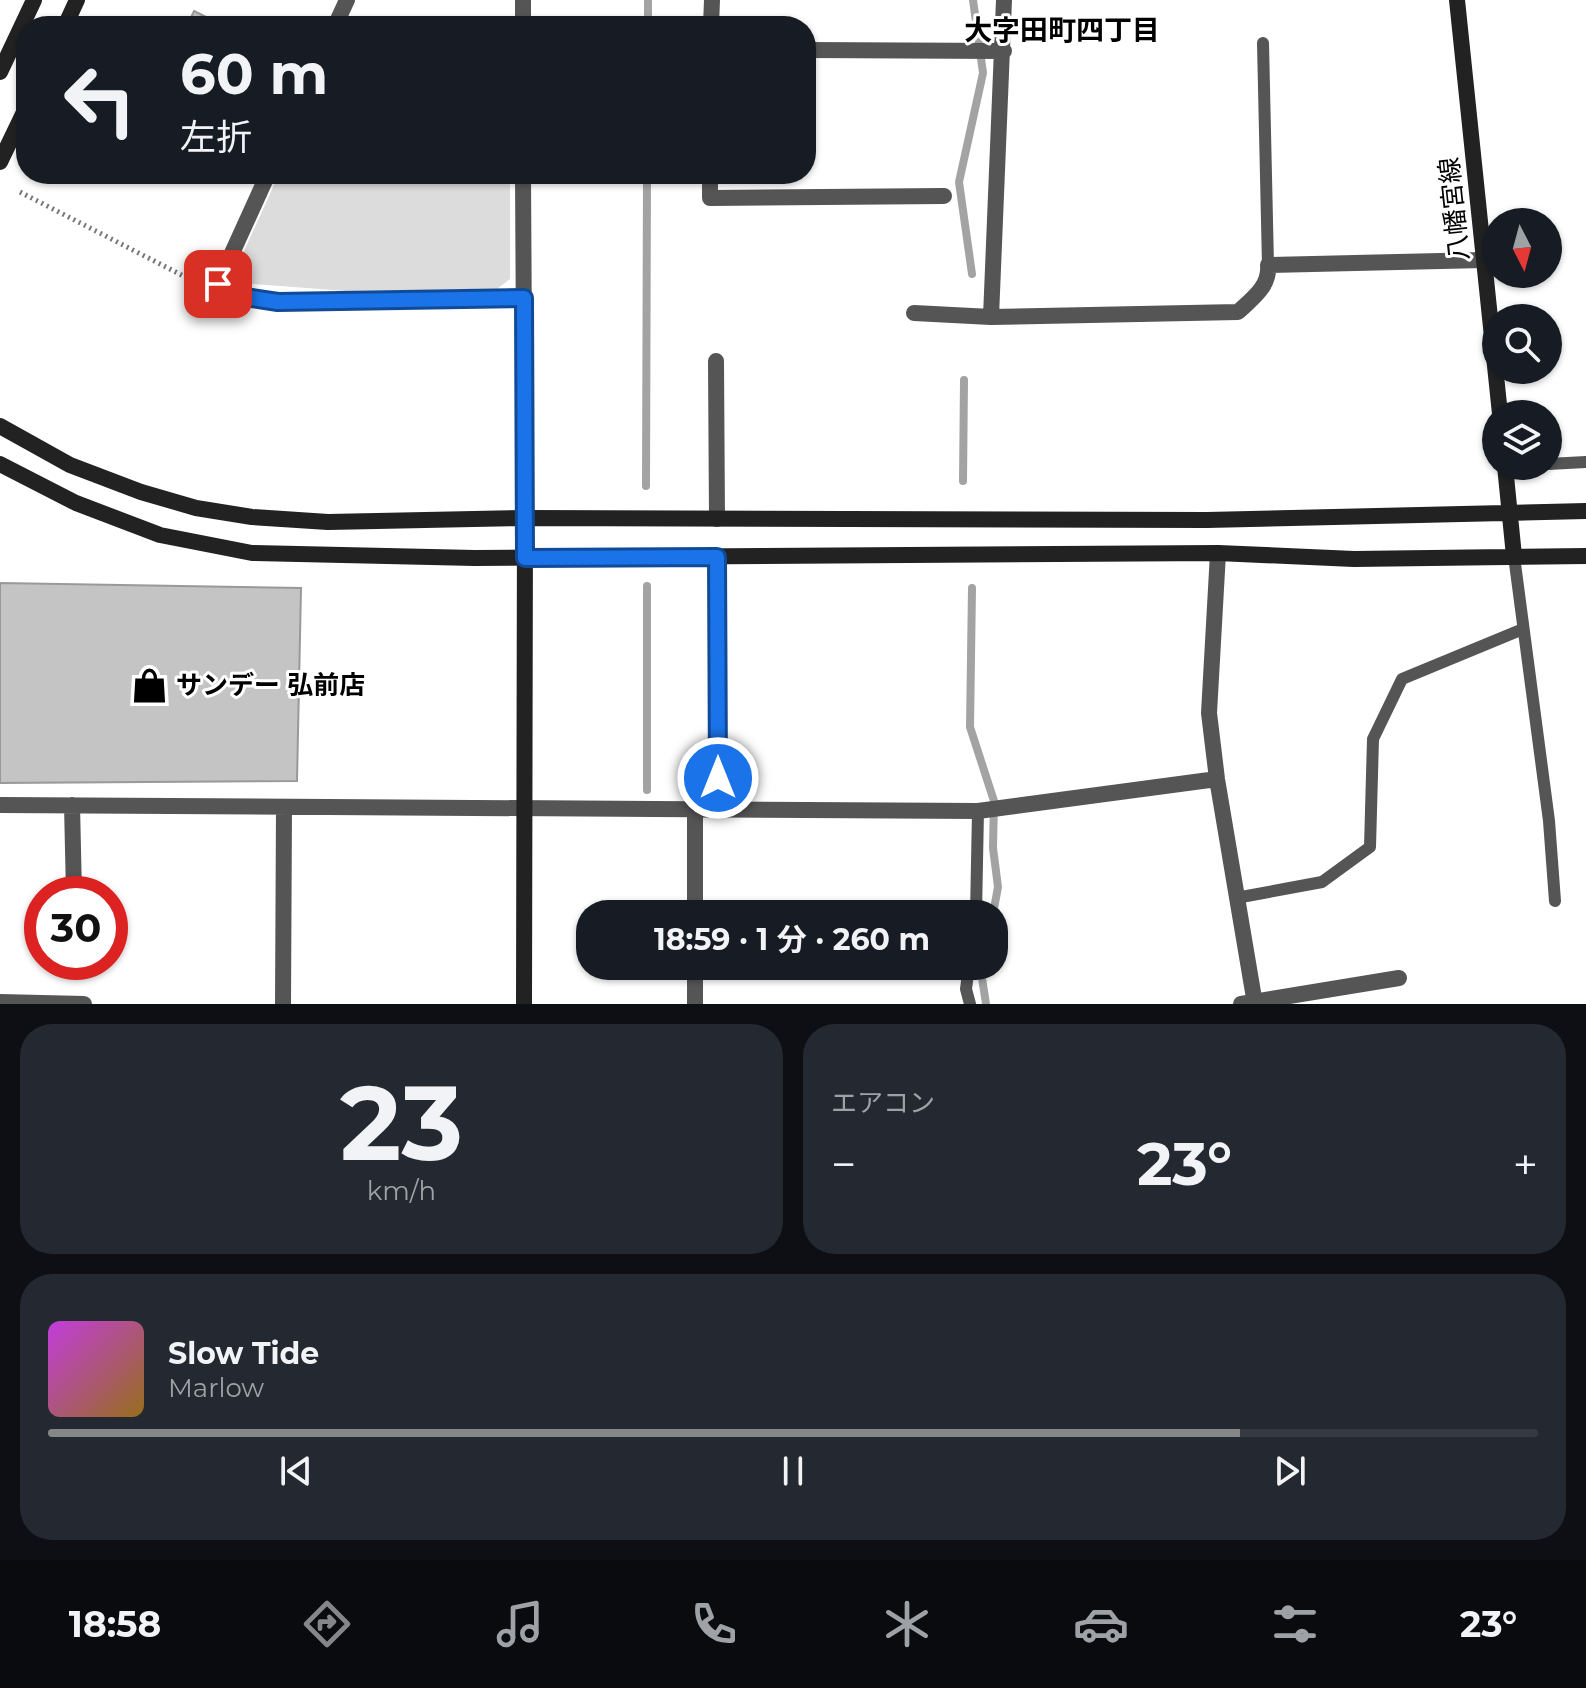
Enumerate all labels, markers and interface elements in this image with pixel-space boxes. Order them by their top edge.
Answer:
district label: 大字田町四丁目 [964,13,1160,47]
text: 60 m [180,40,328,108]
icon: left [48,48,152,152]
text: 左折 [180,115,252,159]
street label: 八幡宮線 [1433,156,1475,262]
north arrow [1482,208,1562,288]
map controls [1482,208,1562,480]
pin [184,250,252,318]
icon: arrive [196,262,240,306]
button: search [1482,304,1562,384]
button: layers [1482,400,1562,480]
shop icon: サンデー 弘前店 [131,666,169,704]
place label: サンデー 弘前店 [176,669,365,701]
position arrow [676,736,760,820]
speed limit sign: 30 [24,876,128,980]
text: 18:59 · 1 分 · 260 m [654,921,930,958]
text: 23 [340,1059,463,1186]
text: エアコン [831,1087,935,1119]
text: 23° [1137,1127,1232,1200]
text: − [831,1137,856,1191]
text: + [1513,1137,1538,1191]
text: km/h [367,1175,436,1207]
text: Slow Tide [168,1335,319,1372]
text: Marlow [168,1372,264,1404]
icon: previous [274,1449,318,1493]
icon: pause [771,1449,815,1493]
icon: next [1268,1449,1312,1493]
icon: directions [299,1596,355,1652]
icon: music [492,1596,548,1652]
icon: phone [686,1596,742,1652]
icon: climate [879,1596,935,1652]
icon: car [1073,1596,1129,1652]
icon: filters [1267,1596,1323,1652]
text: 18:58 [69,1602,161,1646]
text: 23° [1460,1602,1517,1646]

